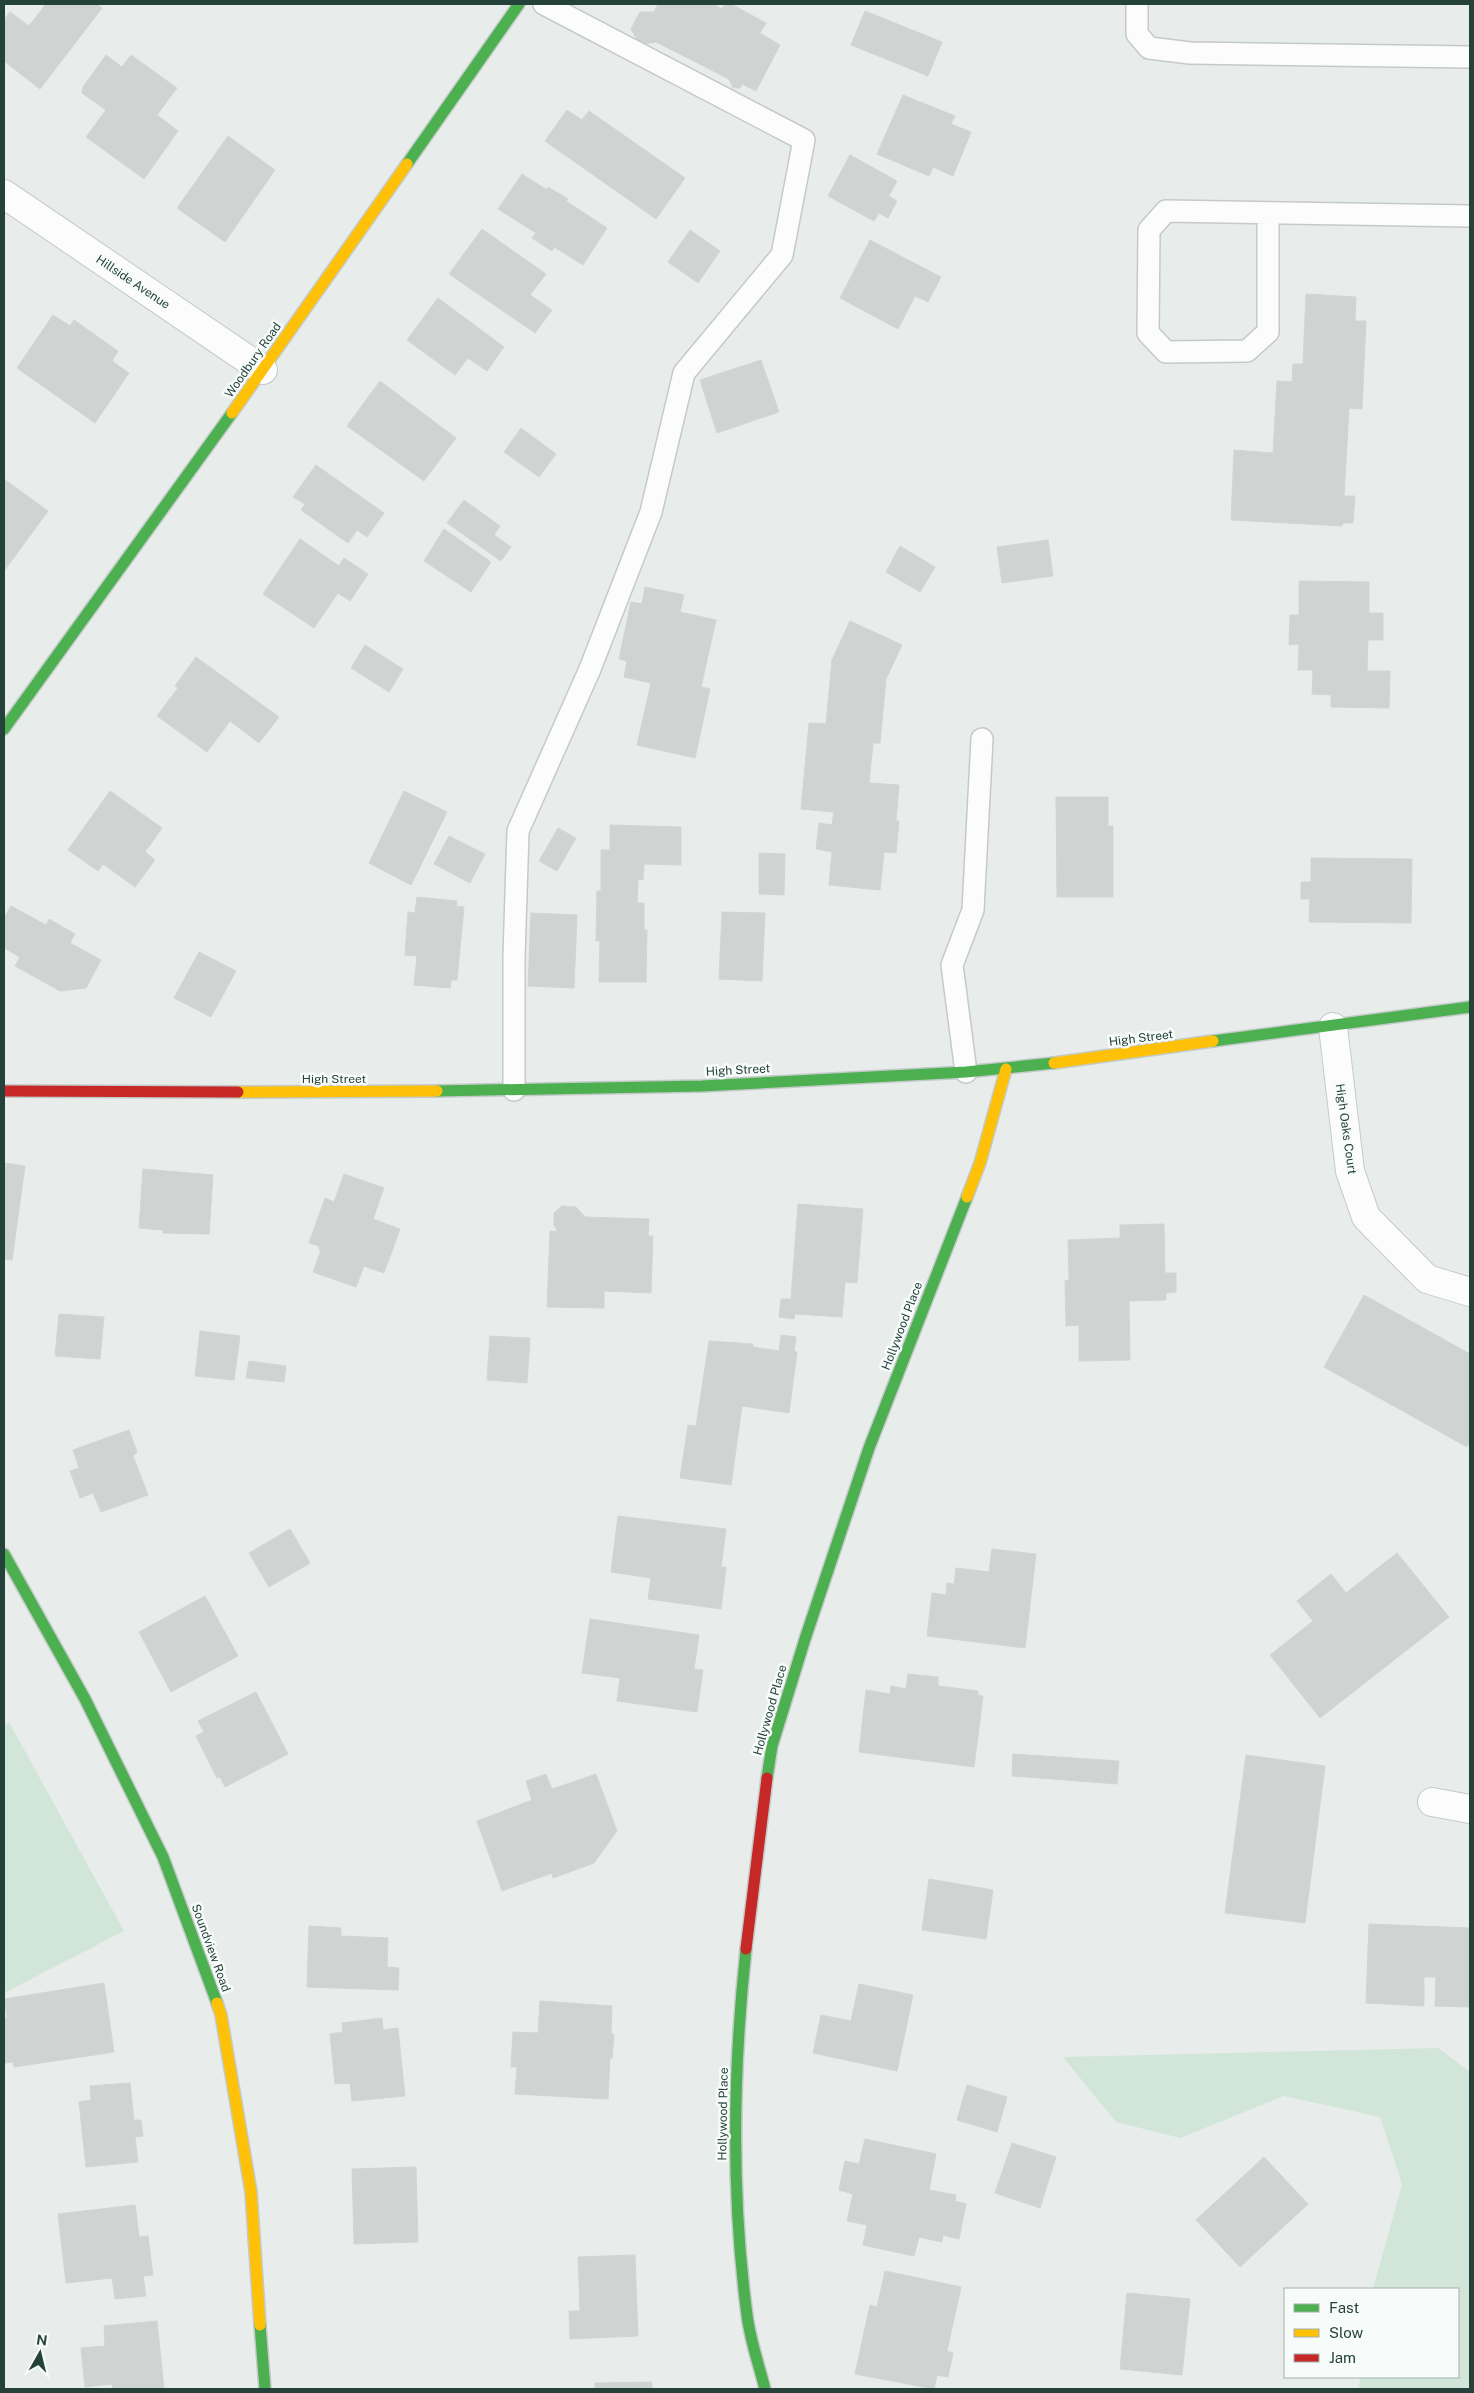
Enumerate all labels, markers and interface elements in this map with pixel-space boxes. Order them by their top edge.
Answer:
street label: Hillside Avenue [93,252,173,312]
street label: Woodbury Road [222,320,284,400]
street label: High Street [1108,1027,1174,1049]
street label: High Street [705,1061,771,1079]
street label: High Street [302,1072,367,1086]
street label: High Oaks Court [1333,1083,1359,1176]
street label: Hollywood Place [879,1280,925,1372]
street label: Hollywood Place [750,1663,790,1757]
street label: Soundview Road [189,1902,233,1994]
street label: Hollywood Place [715,2067,731,2161]
legend [1284,2288,1459,2378]
text: Fast [1329,2299,1359,2316]
text: Slow [1329,2324,1364,2341]
north arrow [15,2328,65,2378]
text: N [35,2331,48,2349]
text: Jam [1329,2349,1356,2366]

